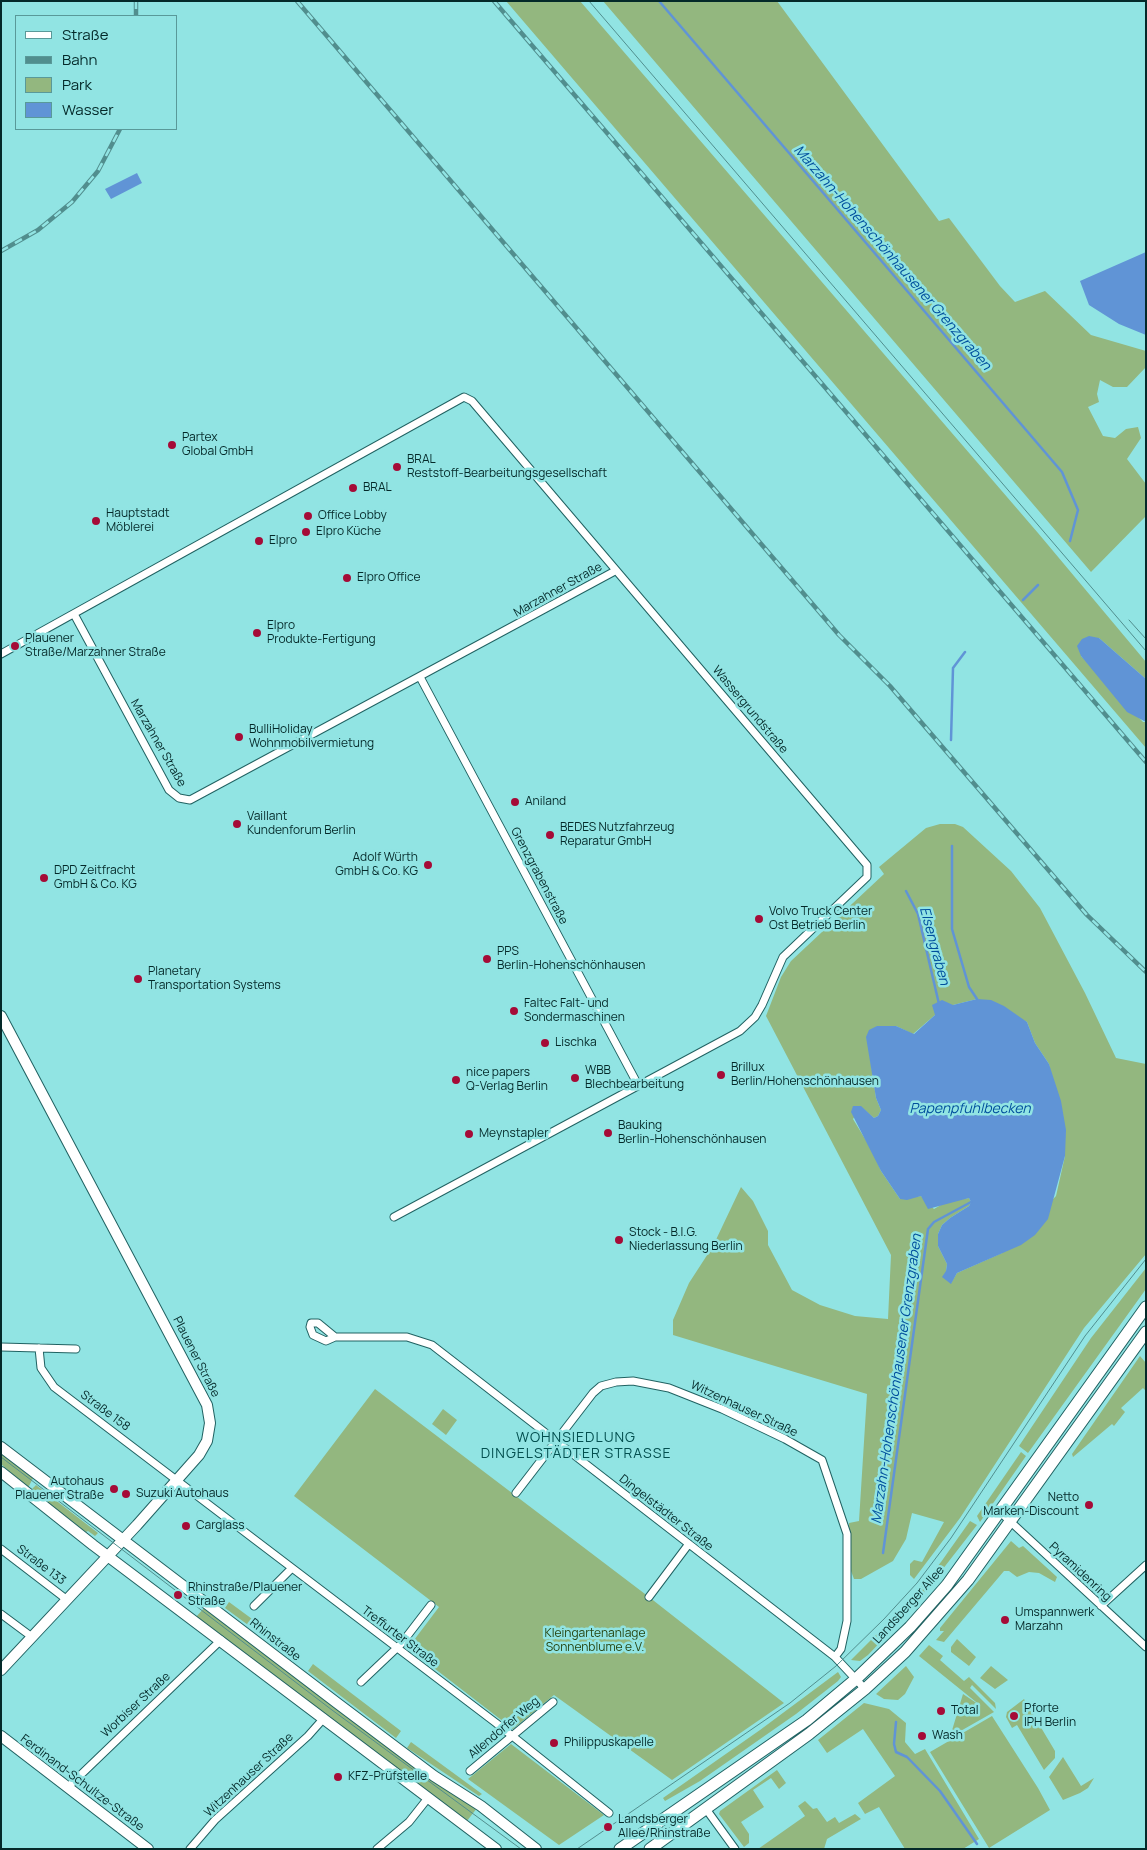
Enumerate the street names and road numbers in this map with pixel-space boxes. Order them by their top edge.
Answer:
street label: Marzahner Straße [511,560,605,620]
street label: Wassergrundstraße [709,663,791,757]
street label: Marzahner Straße [127,697,189,789]
street label: Grenzgrabenstraße [507,825,571,927]
street label: Plauener Straße [169,1314,223,1400]
street label: Witzenhauser Straße [688,1378,800,1440]
street label: Straße 158 [77,1388,133,1434]
street label: Dingelstädter Straße [616,1472,716,1554]
street label: Pyramidenring [1046,1540,1114,1604]
street label: Straße 133 [14,1542,68,1588]
street label: Landsberger Allee [870,1563,948,1647]
street label: Treffurter Straße [359,1603,441,1671]
street label: Rhinstraße [247,1616,303,1664]
street label: Worbiser Straße [99,1669,173,1741]
street label: Allendorfer Weg [466,1694,542,1762]
street label: Witzenhauser Straße [201,1730,297,1820]
street label: Ferdinand-Schultze-Straße [17,1732,147,1834]

